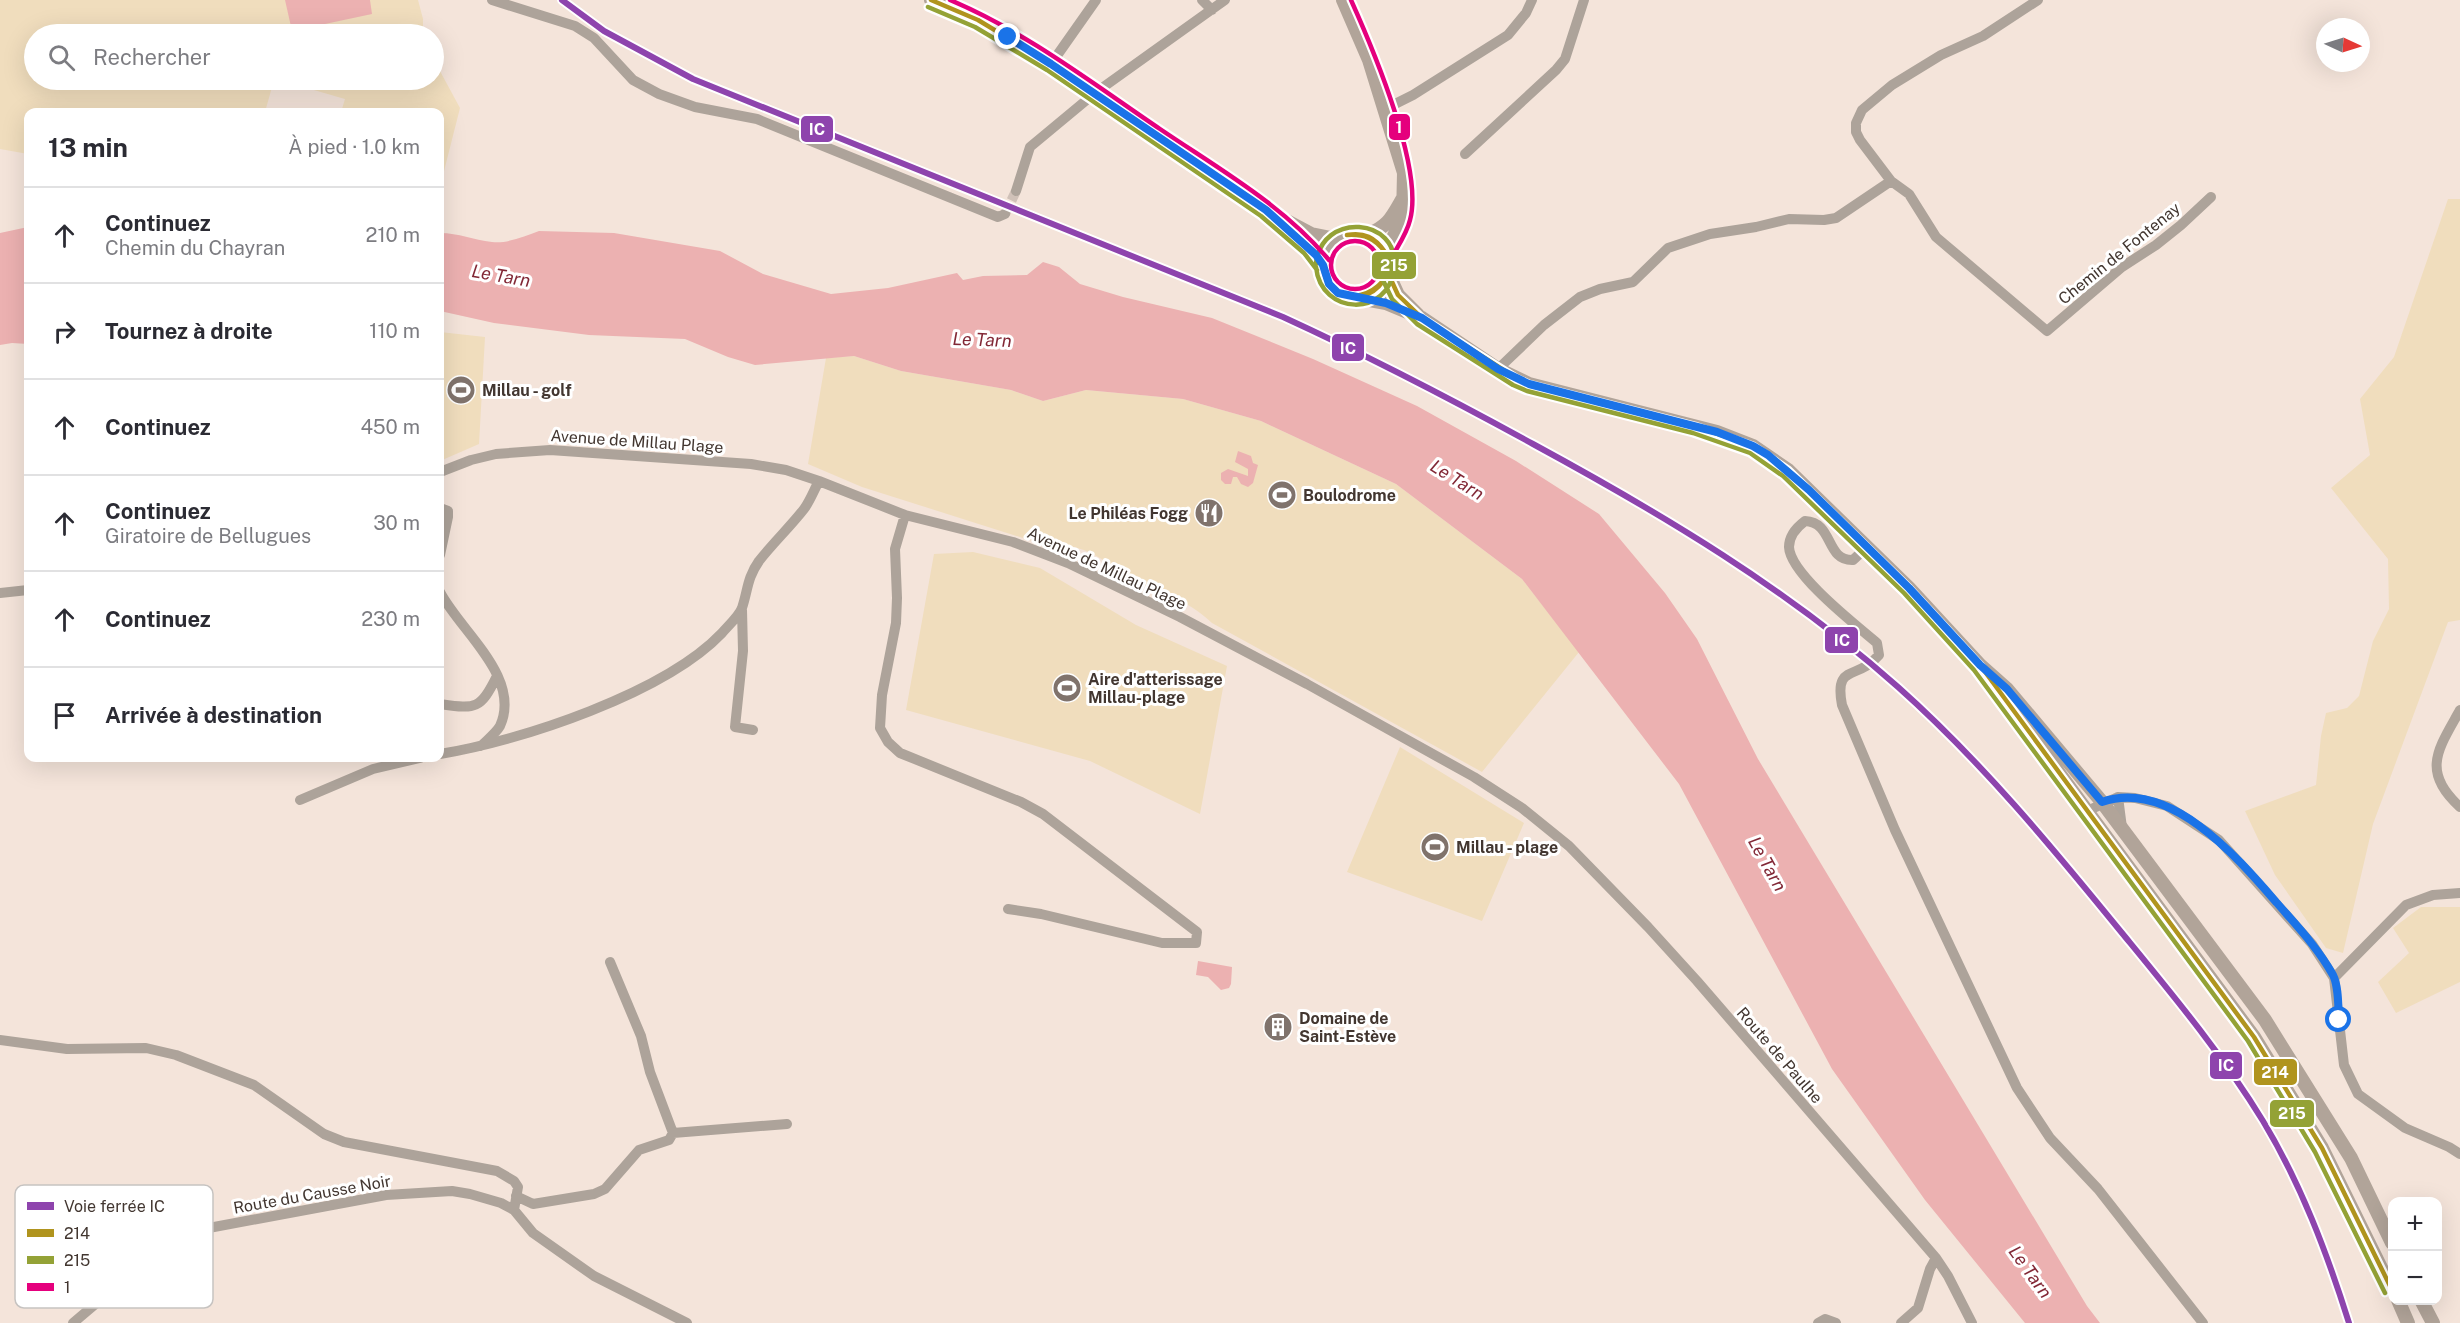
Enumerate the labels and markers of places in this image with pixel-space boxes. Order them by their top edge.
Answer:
sports icon: Millau - golf [445,374,477,406]
place label: Millau - golf [482,381,572,400]
sports icon: Boulodrome [1266,479,1298,511]
place label: Boulodrome [1303,486,1396,505]
restaurant icon: Le Philéas Fogg [1193,497,1225,529]
place label: Le Philéas Fogg [1068,504,1188,523]
place label: Aire d'atterissage Millau-plage [1088,670,1223,707]
sports icon: Aire d'atterissage Millau-plage [1051,672,1083,704]
sports icon: Millau - plage [1419,831,1451,863]
place label: Millau - plage [1456,838,1558,857]
place label: Domaine de Saint-Estève [1299,1009,1396,1046]
building icon: Domaine de Saint-Estève [1262,1011,1294,1043]

